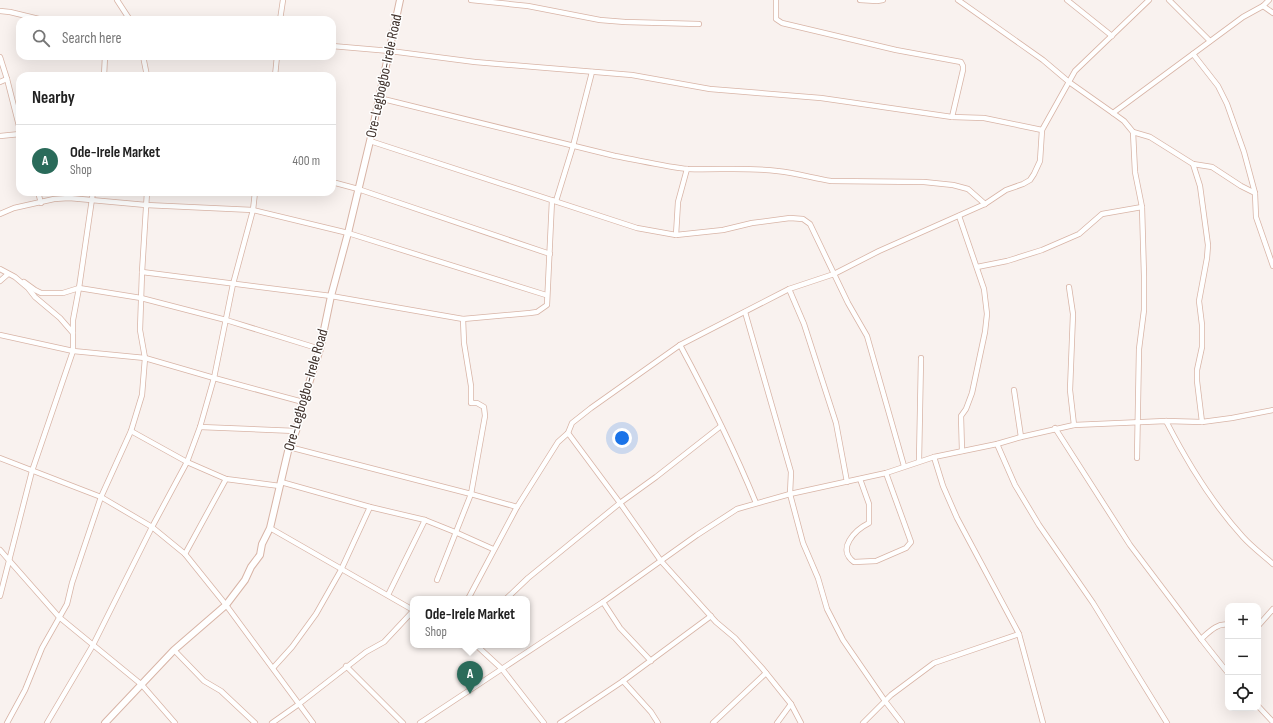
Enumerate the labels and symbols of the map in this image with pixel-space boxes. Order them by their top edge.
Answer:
street label: Ore-Legbogbo-Irele Road [362,12,406,140]
street label: Ore-Legbogbo-Irele Road [279,327,333,453]
your location [612,428,632,448]
pin: A [457,661,483,694]

